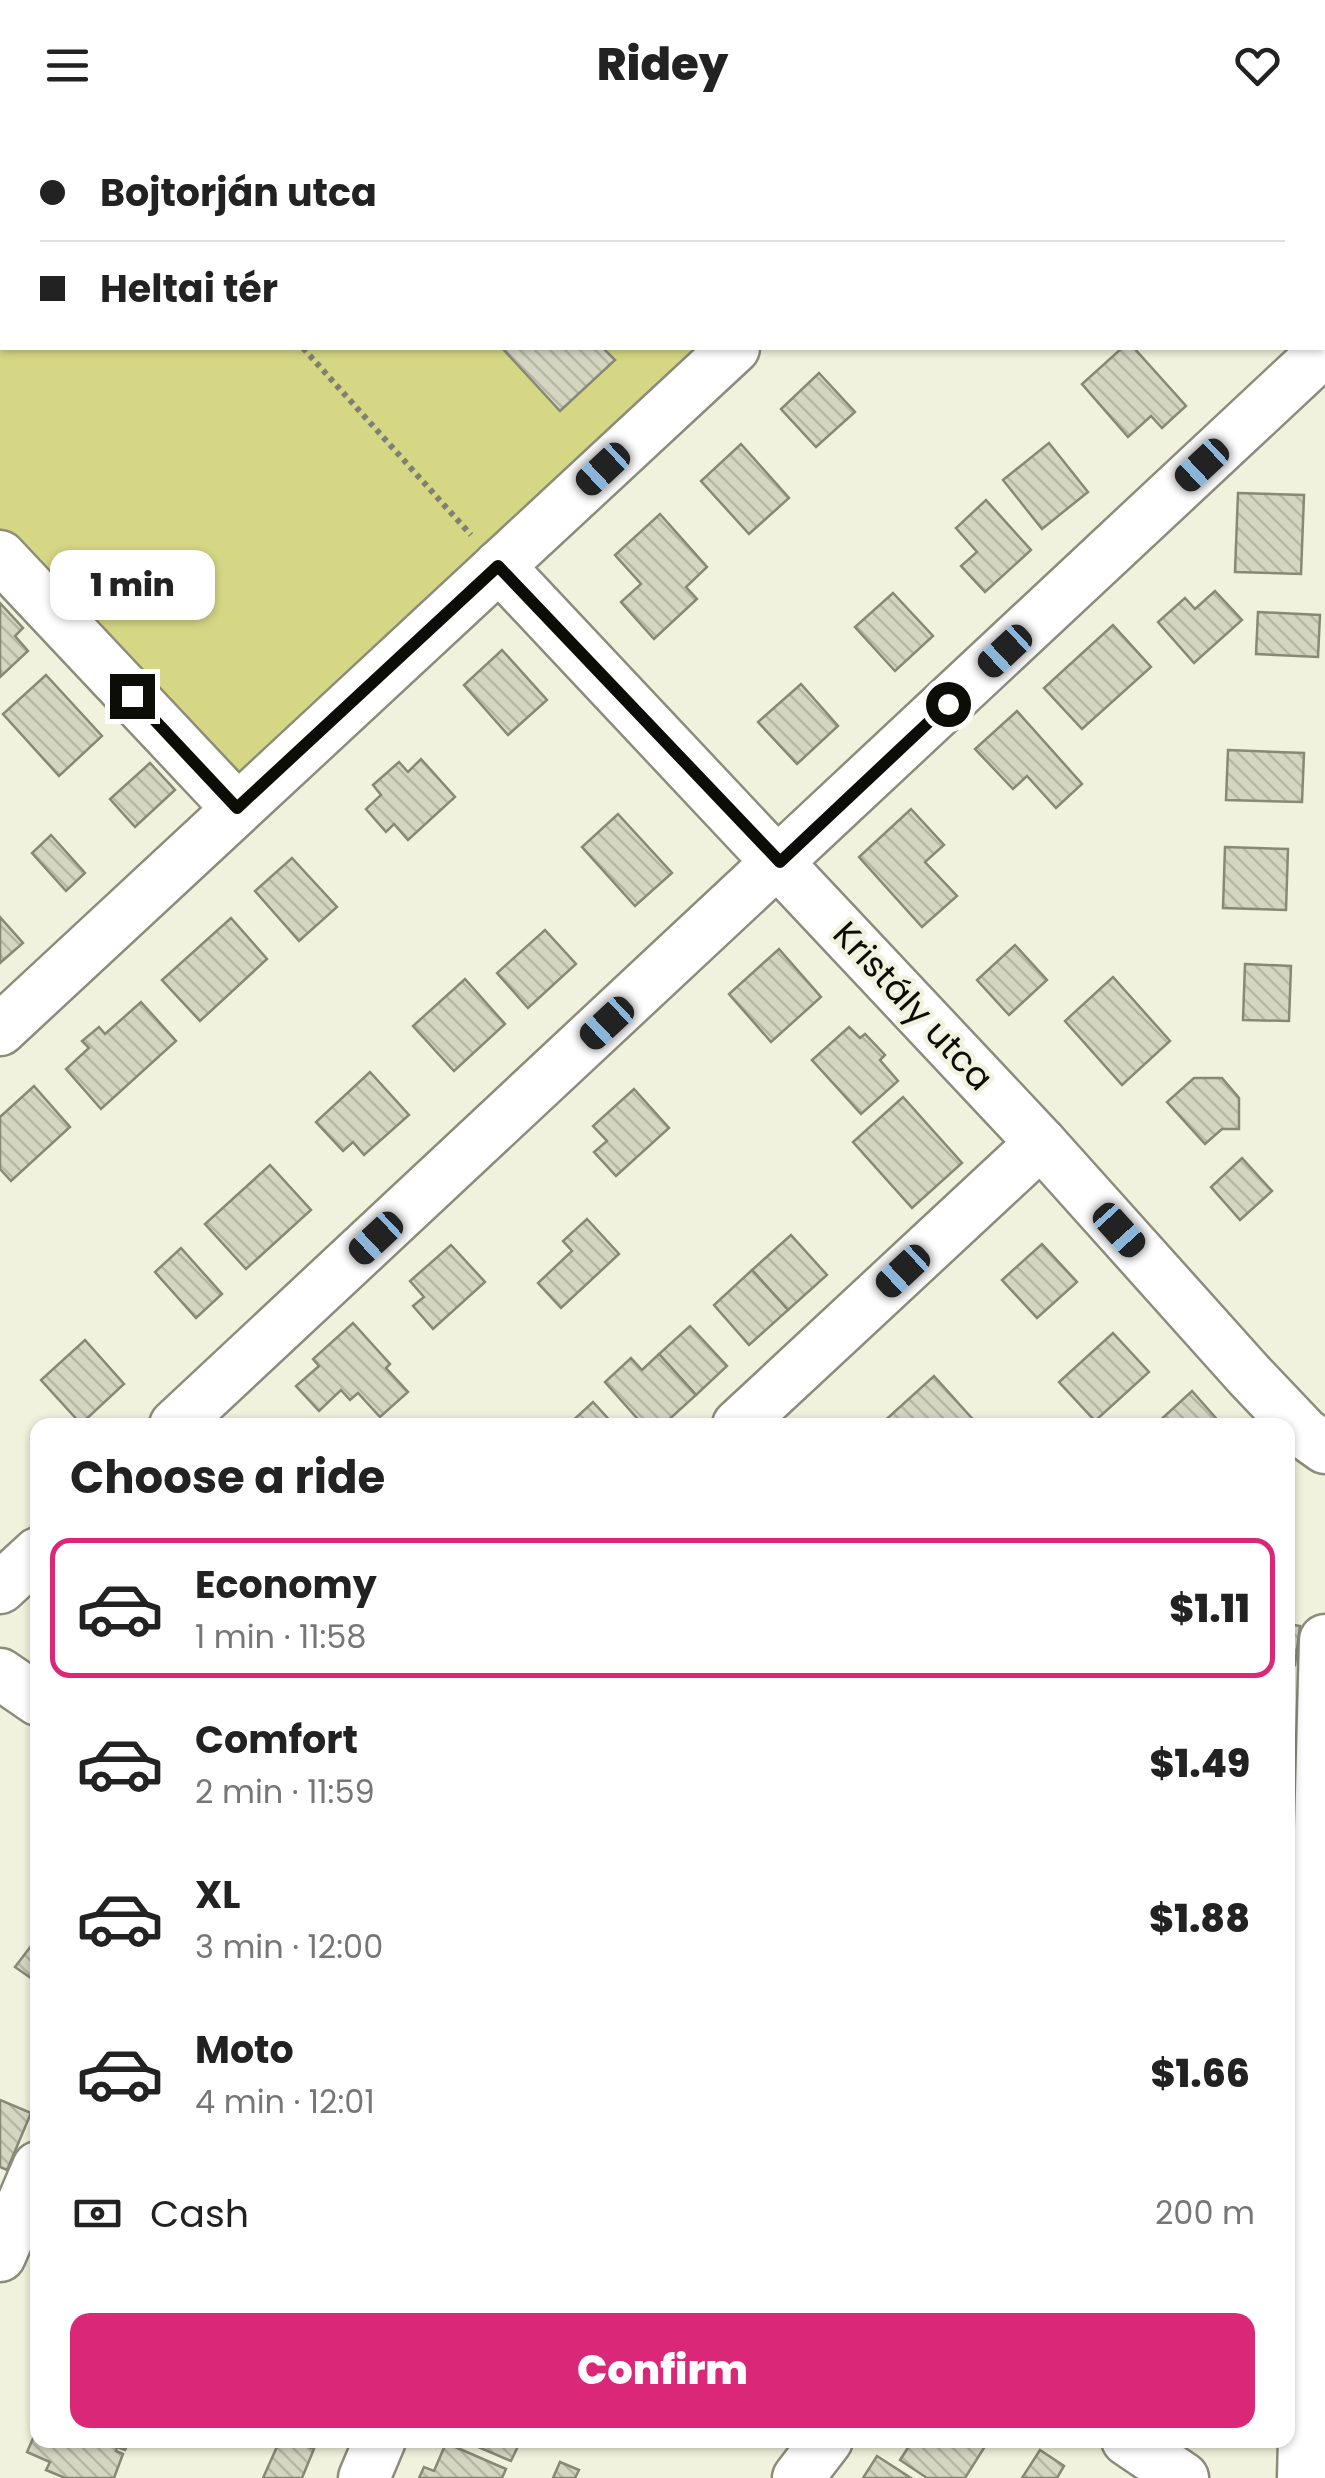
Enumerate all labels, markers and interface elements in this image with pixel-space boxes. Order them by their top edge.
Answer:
text: Ridey [597,33,728,96]
icon: menu [40,38,95,93]
icon: heart [1230,38,1285,93]
text: Bojtorján utca [100,166,377,219]
text: Heltai tér [100,262,278,315]
car [1170,434,1234,496]
car [571,438,635,500]
callout: 1 min [49,551,214,621]
text: 1 min [90,562,175,607]
car [973,620,1037,682]
route end [110,674,155,719]
route start [926,682,971,727]
street label: Kristály utca [822,910,1005,1101]
car [575,992,639,1054]
car [1088,1198,1150,1262]
car [344,1207,408,1269]
car [871,1240,935,1302]
text: Choose a ride [70,1446,385,1509]
text: Economy [195,1558,377,1611]
icon: car [75,1563,165,1653]
text: $1.11 [1169,1582,1250,1635]
text: 1 min · 11:58 [195,1614,367,1659]
text: Comfort [195,1713,358,1766]
icon: car [75,1718,165,1808]
text: $1.49 [1149,1737,1250,1790]
text: 2 min · 11:59 [195,1769,375,1814]
text: XL [195,1868,240,1921]
icon: car [75,1873,165,1963]
text: $1.88 [1149,1892,1250,1945]
text: 3 min · 12:00 [195,1924,383,1969]
text: Moto [195,2023,294,2076]
icon: car [75,2028,165,2118]
text: $1.66 [1150,2047,1250,2100]
text: 4 min · 12:01 [195,2079,375,2124]
icon: cash [70,2186,125,2241]
text: Cash [150,2187,249,2240]
text: 200 m [1155,2190,1255,2235]
button: Confirm [70,2313,1255,2428]

